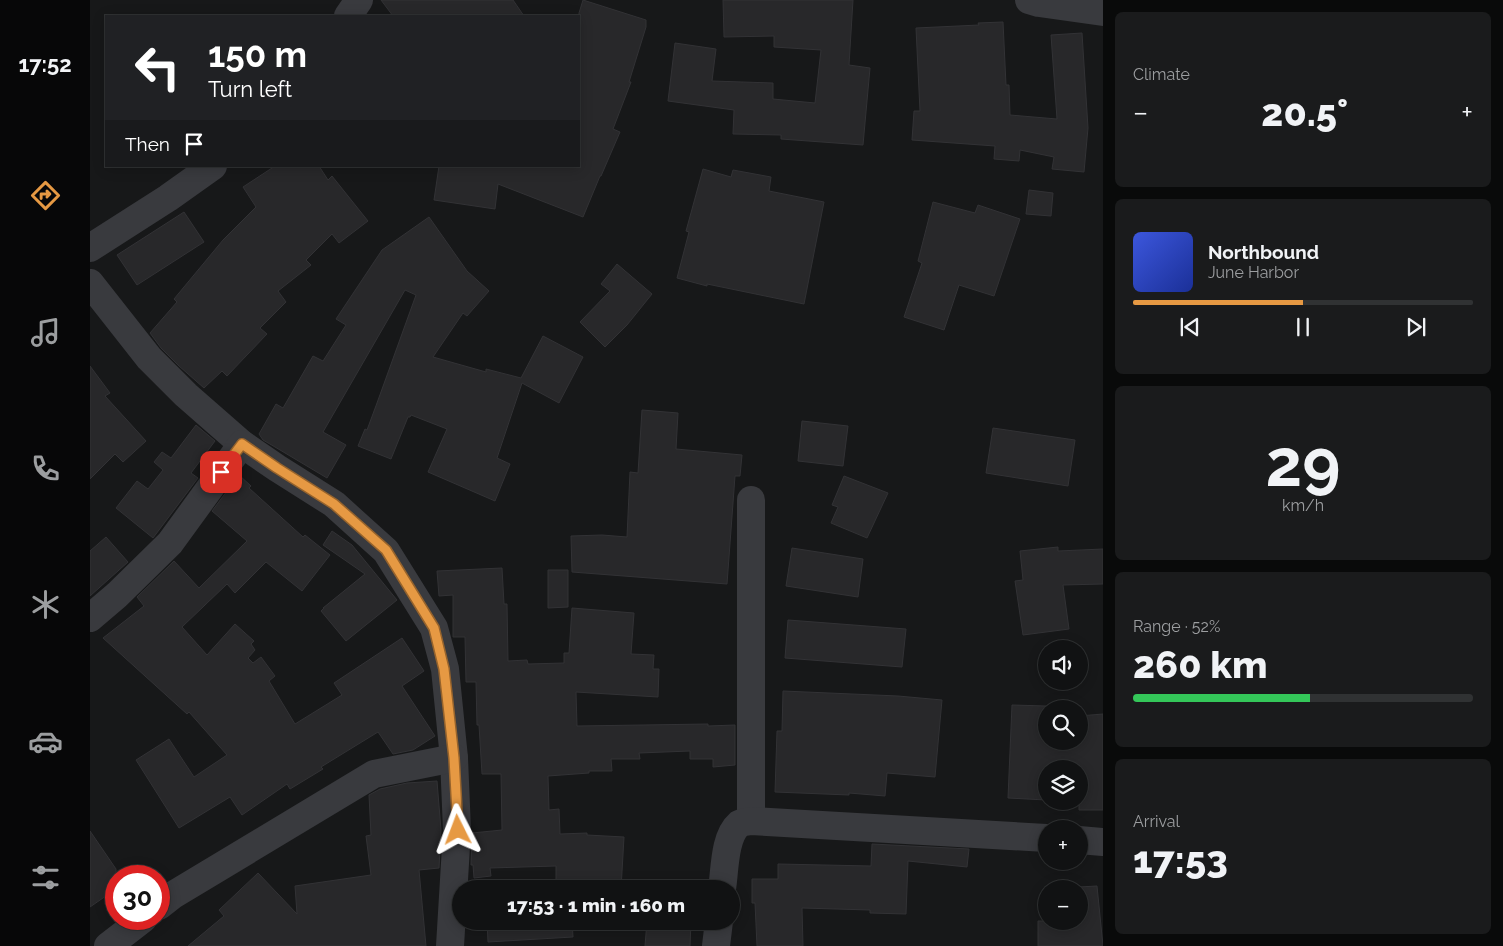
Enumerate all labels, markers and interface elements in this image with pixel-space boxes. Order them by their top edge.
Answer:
text: 150 m [208,34,307,75]
icon: left [125,35,190,100]
text: 17:52 [18,51,72,77]
text: Climate [1133,65,1190,84]
text: Turn left [208,76,292,102]
text: 20.5° [1261,90,1348,135]
text: − [1133,96,1148,129]
text: + [1461,96,1473,129]
icon: arrive [180,130,208,158]
text: Then [125,133,170,155]
icon: directions [28,178,63,213]
text: Northbound [1208,241,1319,263]
text: June Harbor [1208,263,1299,282]
icon: previous [1176,313,1204,341]
icon: pause [1289,313,1317,341]
icon: next [1402,313,1430,341]
icon: music [28,315,63,350]
text: 29 [1266,425,1340,501]
icon: phone [28,451,63,486]
pin [200,451,242,493]
icon: arrive [207,458,235,486]
text: km/h [1282,496,1324,515]
icon: climate [28,587,63,622]
text: Range · 52% [1133,617,1220,636]
map controls [1038,640,1088,930]
button: sound [1038,640,1088,690]
text: 260 km [1133,642,1267,687]
button: search [1038,700,1088,750]
icon: car [28,724,63,759]
button: layers [1038,760,1088,810]
position arrow [431,803,483,855]
text: Arrival [1133,812,1180,831]
button: + [1038,820,1088,870]
text: 17:53 [1133,837,1228,882]
icon: filters [28,860,63,895]
speed limit sign: 30 [105,865,170,930]
button: − [1038,880,1088,930]
text: 17:53 · 1 min · 160 m [507,894,685,916]

